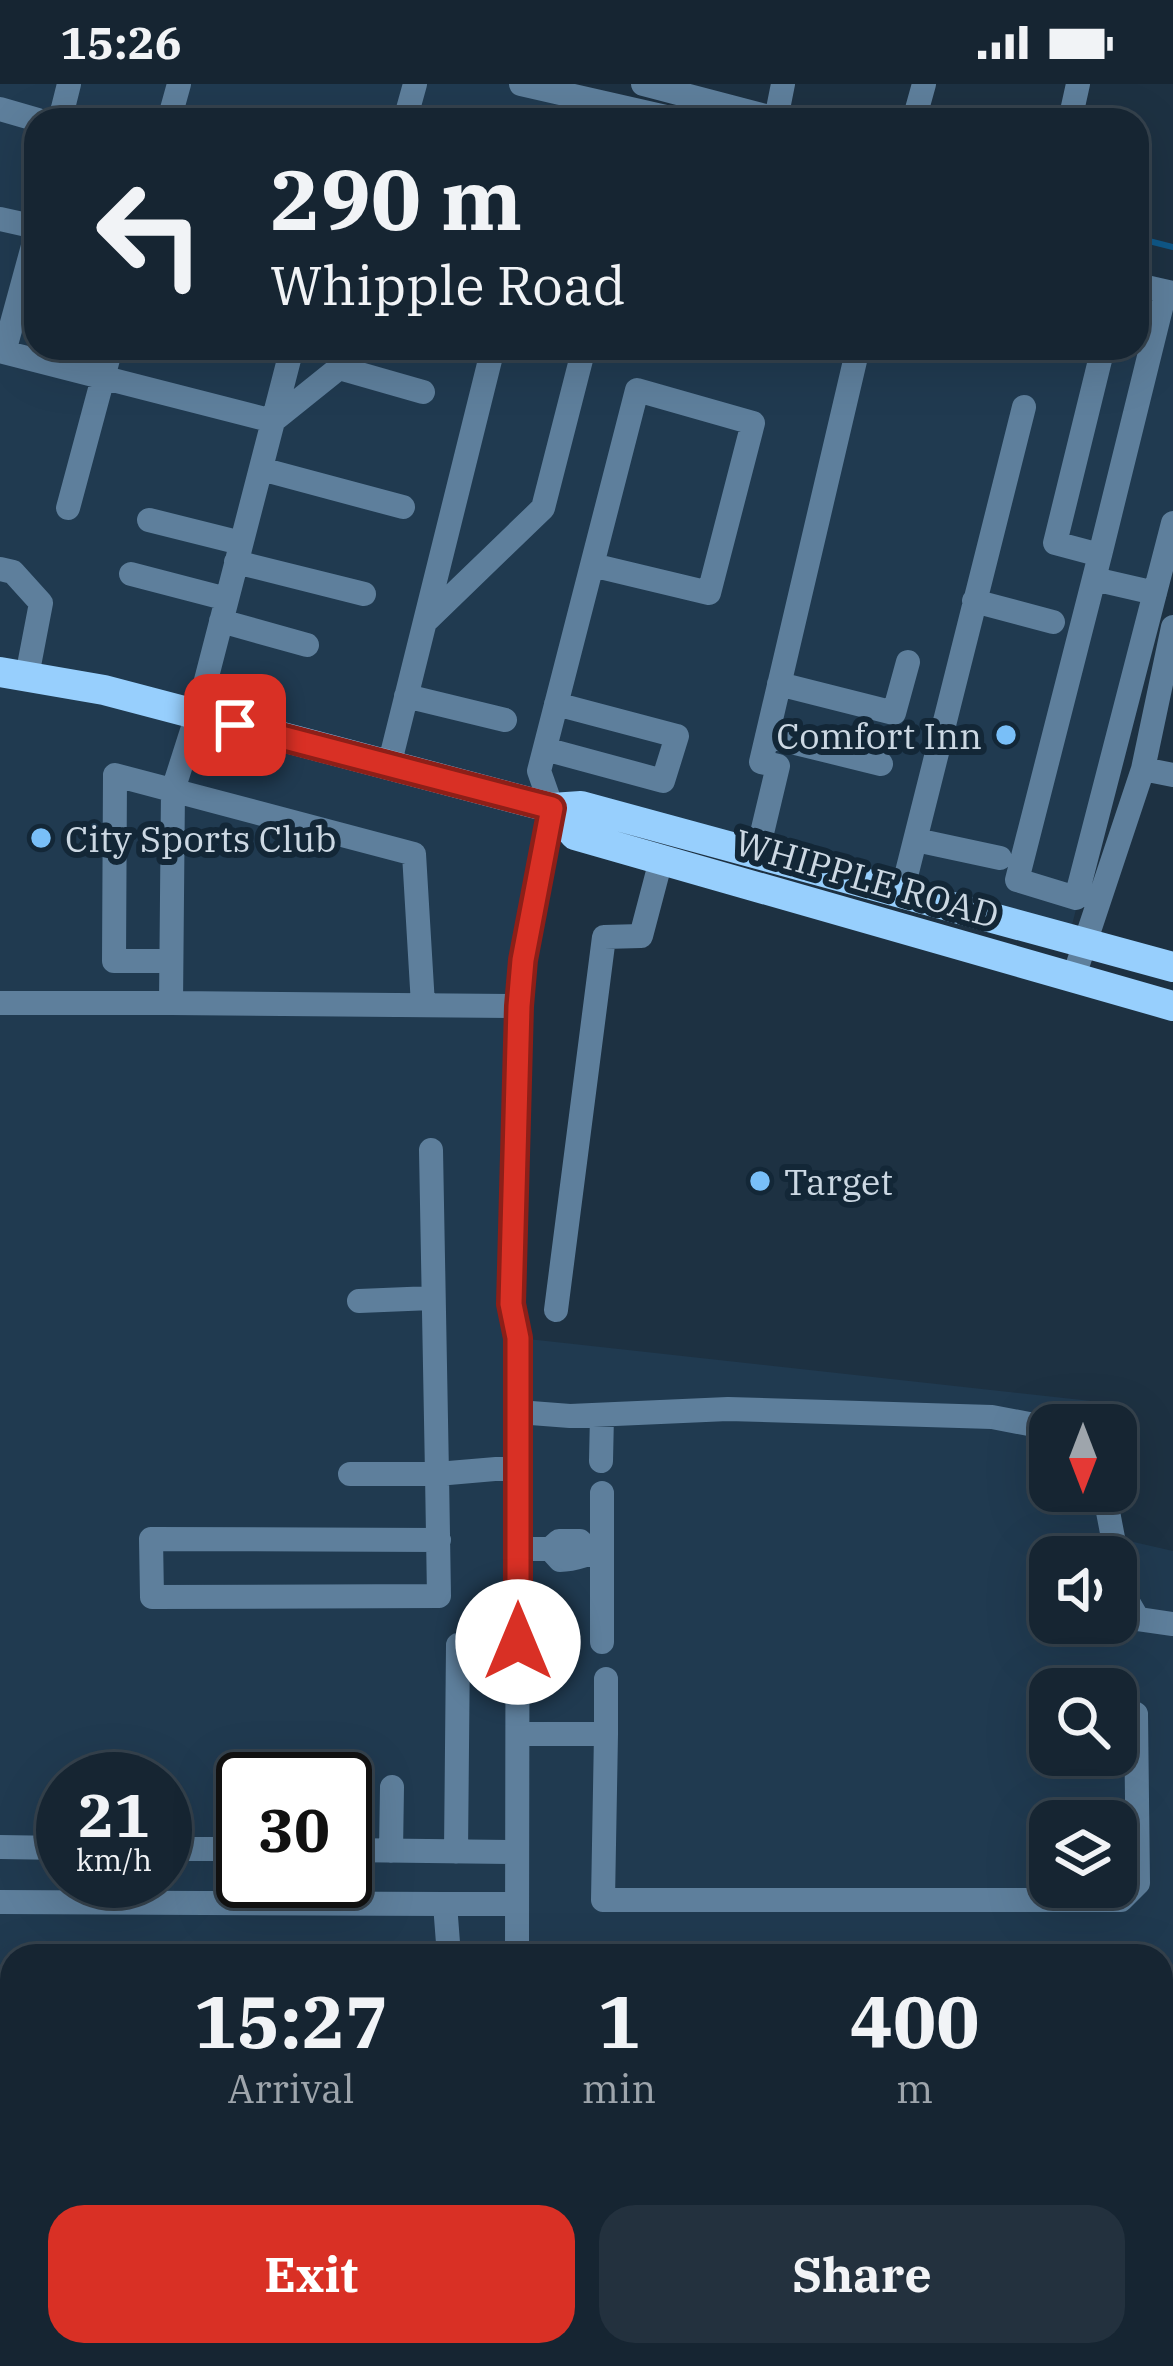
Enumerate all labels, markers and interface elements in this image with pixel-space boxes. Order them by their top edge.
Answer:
text: 15:26 [60,13,182,71]
text: 290 m [270,144,522,253]
icon: left [72,156,228,312]
text: Whipple Road [270,250,626,320]
pin [184,674,286,776]
icon: arrive [202,692,268,758]
place label: Comfort Inn [776,712,982,759]
marker: Comfort Inn [993,722,1019,748]
place label: City Sports Club [65,815,337,862]
street label: WHIPPLE ROAD [730,818,1004,938]
marker: City Sports Club [28,825,54,851]
place label: Target [784,1158,893,1205]
marker: Target [747,1168,773,1194]
north arrow [1029,1404,1137,1512]
map controls [1029,1404,1137,1908]
button: sound [1029,1536,1137,1644]
position arrow [455,1579,581,1705]
button: search [1029,1668,1137,1776]
speed limit sign: 30 [216,1752,372,1908]
text: 21 [78,1775,150,1854]
button: layers [1029,1800,1137,1908]
text: km/h [76,1840,152,1879]
text: 15:27 [194,1974,388,2068]
text: 1 [597,1974,641,2068]
text: 400 [850,1974,979,2068]
text: Arrival [227,2063,354,2114]
text: min [582,2063,656,2114]
text: m [896,2063,933,2114]
button: Exit [48,2205,575,2343]
button: Share [599,2205,1125,2343]

